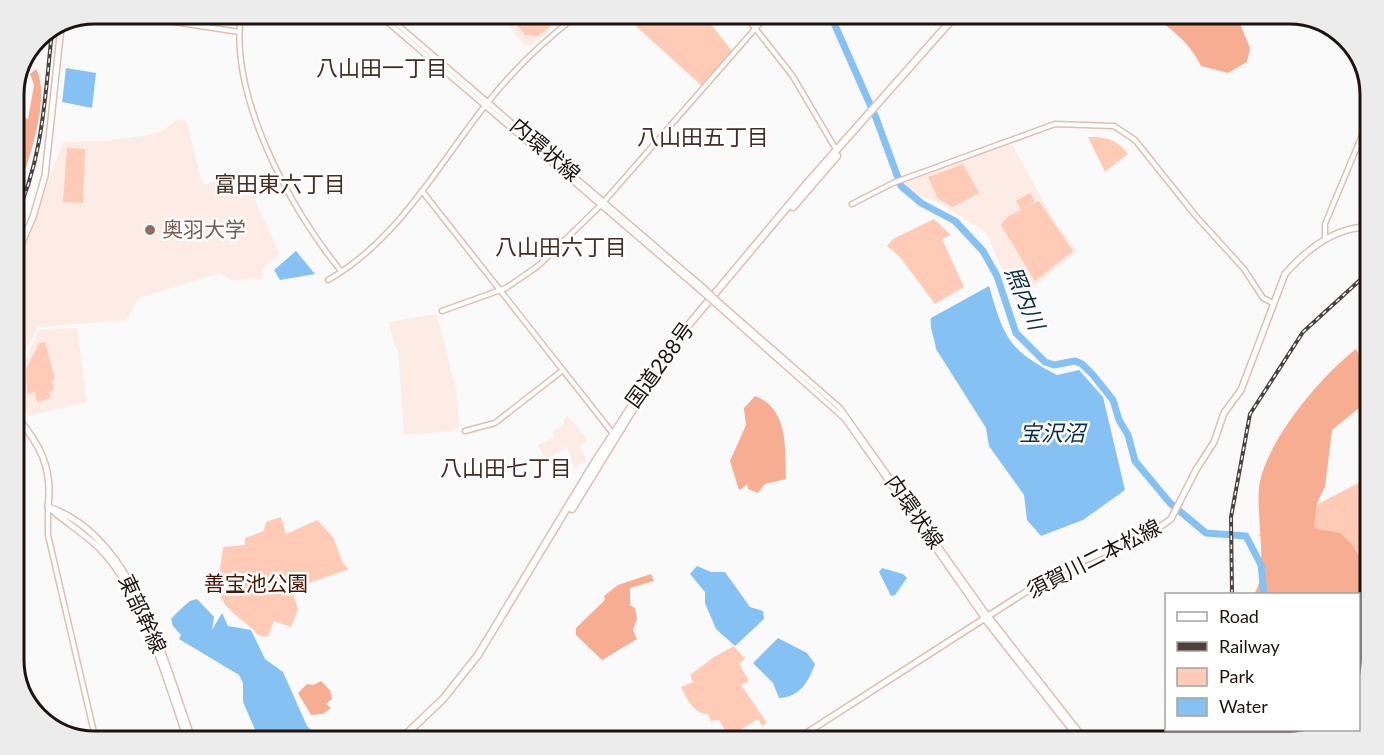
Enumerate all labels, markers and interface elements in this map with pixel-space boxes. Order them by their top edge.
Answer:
district label: 八山田一丁目 [316,54,448,81]
street label: 内環状線 [506,112,586,186]
district label: 八山田五丁目 [637,123,769,150]
district label: 富田東六丁目 [214,170,346,197]
place label: 奥羽大学 [162,216,246,241]
marker: 奥羽大学 [143,223,157,237]
district label: 八山田六丁目 [495,233,627,260]
water label: 照内川 [1000,262,1052,335]
street label: 国道288号 [619,317,698,412]
water label: 宝沢沼 [1019,419,1088,446]
district label: 八山田七丁目 [440,454,572,481]
street label: 内環状線 [881,470,950,553]
street label: 須賀川二本松線 [1022,513,1164,602]
street label: 東部幹線 [114,570,172,657]
park label: 善宝池公園 [204,570,309,595]
legend [1165,593,1360,731]
text: Road [1219,605,1259,627]
text: Railway [1219,635,1280,657]
text: Park [1219,665,1255,687]
text: Water [1219,695,1268,717]

